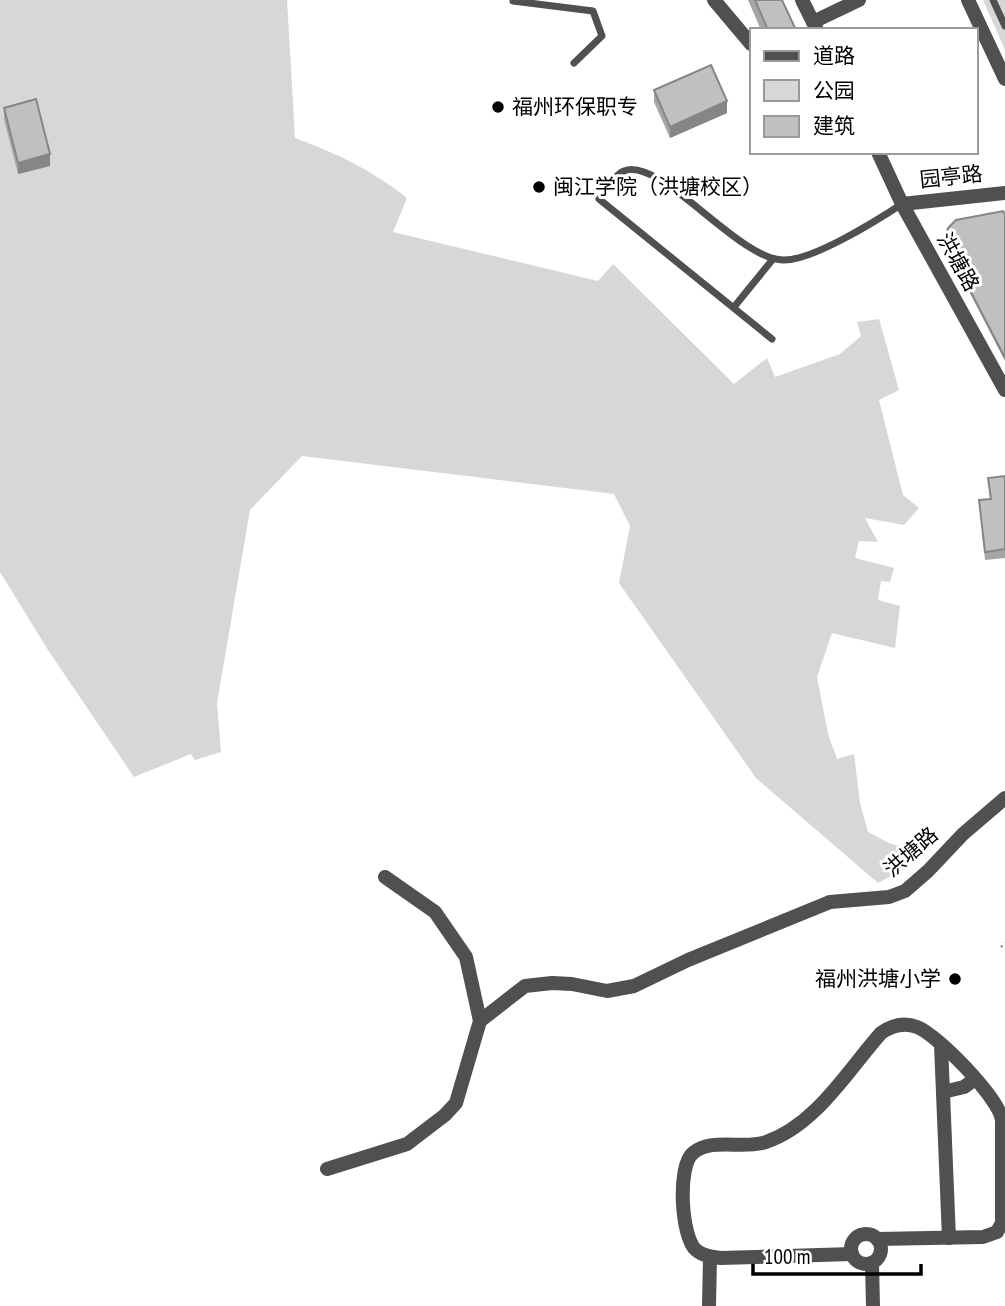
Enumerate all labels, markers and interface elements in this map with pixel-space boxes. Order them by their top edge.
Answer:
legend [750,28,977,154]
text: 道路 [813,42,855,69]
text: 公园 [813,77,855,104]
place label: 福州环保职专 [512,93,638,120]
marker: 福州环保职专 [490,99,506,115]
text: 建筑 [813,112,855,139]
street label: 园亭路 [918,160,984,193]
place label: 闽江学院（洪塘校区） [553,173,763,200]
marker: 闽江学院（洪塘校区） [531,179,547,195]
street label: 洪塘路 [931,228,986,296]
street label: 洪塘路 [878,821,943,882]
place label: 福州洪塘小学 [815,965,941,992]
marker: 福州洪塘小学 [947,971,963,987]
scale bar [753,1232,921,1276]
text: 100 m [764,1243,810,1270]

